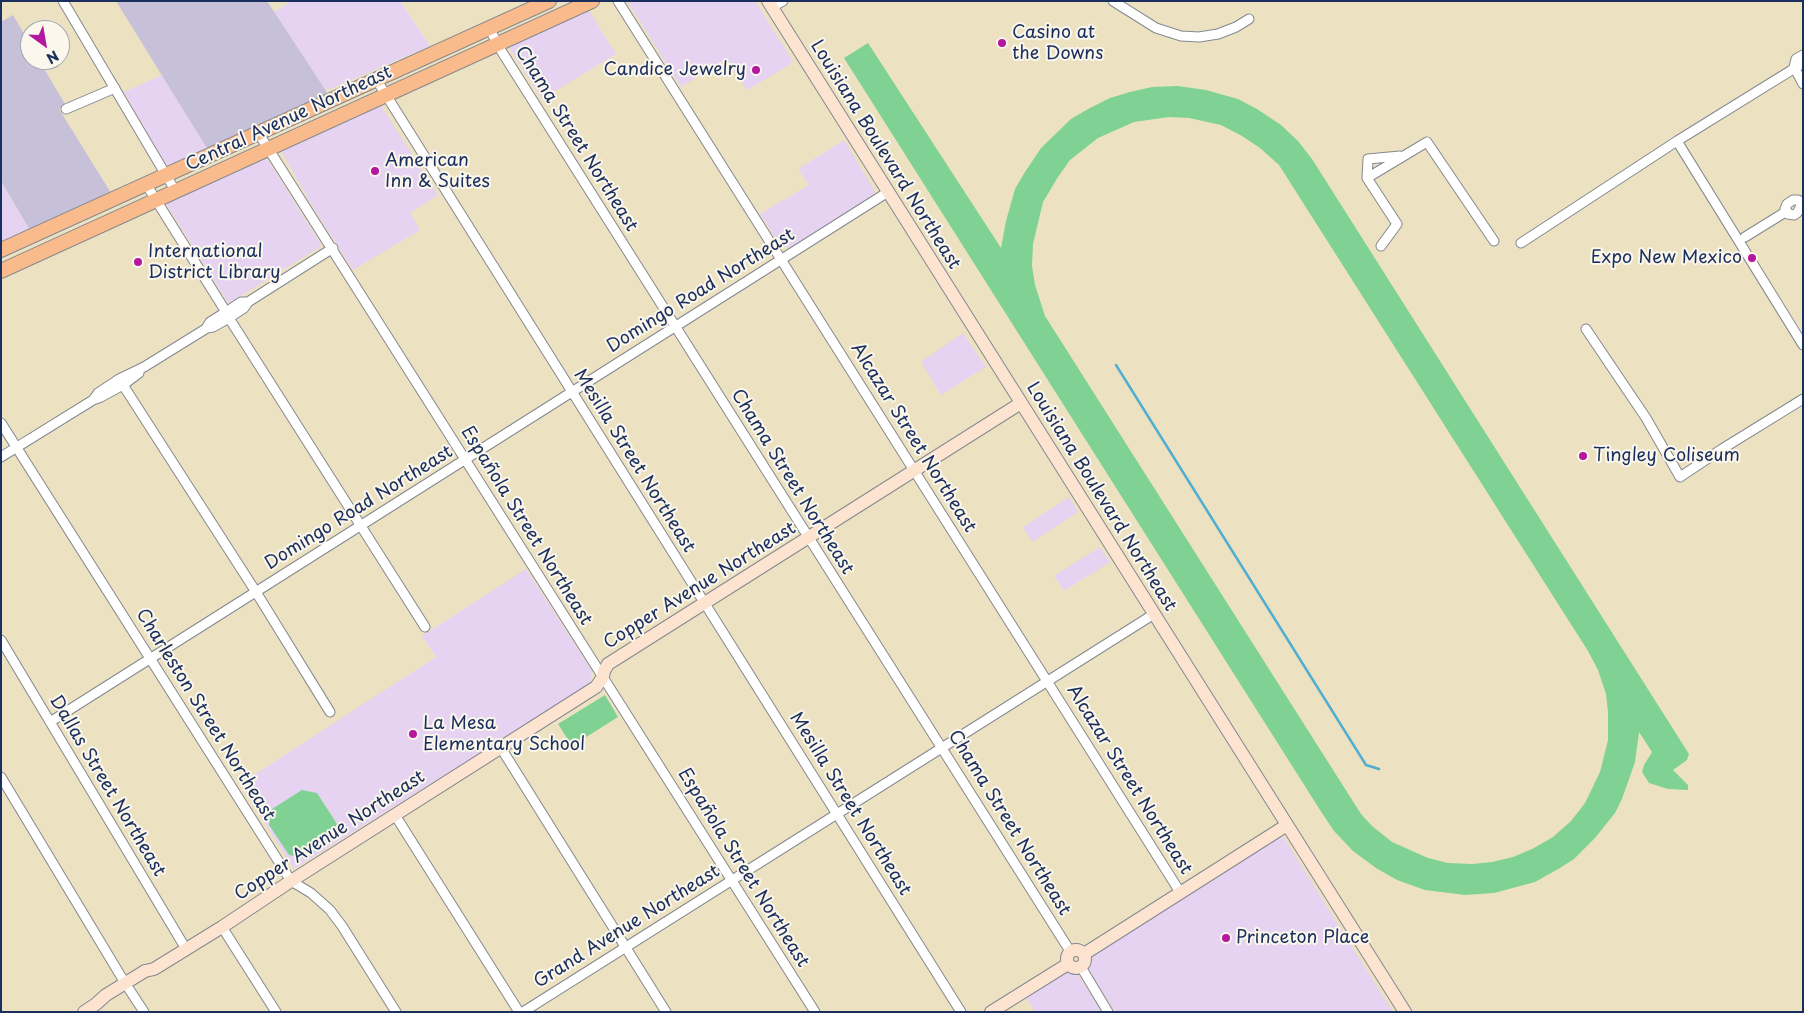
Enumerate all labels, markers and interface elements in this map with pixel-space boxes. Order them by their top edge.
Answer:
north arrow [20,20,70,70]
place label: Casino at the Downs [1012,22,1103,64]
street label: Louisiana Boulevard Northeast [805,36,965,274]
marker: Casino at the Downs [996,37,1008,49]
street label: Chama Street Northeast [510,42,642,236]
text: N [42,45,63,69]
place label: Candice Jewelry [604,59,746,81]
street label: Central Avenue Northeast [182,62,396,176]
marker: Candice Jewelry [750,64,762,76]
place label: American Inn & Suites [385,150,490,192]
marker: American Inn & Suites [369,165,381,177]
street label: Domingo Road Northeast [603,224,799,358]
place label: International District Library [148,241,281,284]
place label: Expo New Mexico [1591,247,1742,269]
marker: Expo New Mexico [1746,252,1758,264]
marker: International District Library [132,256,144,268]
street label: Alcazar Street Northeast [846,339,980,537]
street label: Mesilla Street Northeast [569,365,699,557]
street label: Louisiana Boulevard Northeast [1021,378,1181,616]
street label: Chama Street Northeast [726,385,858,579]
street label: Española Street Northeast [456,422,596,630]
street label: Domingo Road Northeast [261,441,457,575]
place label: Tingley Coliseum [1593,445,1740,467]
marker: Tingley Coliseum [1577,450,1589,462]
street label: Copper Avenue Northeast [600,518,800,654]
street label: Charleston Street Northeast [131,605,279,825]
street label: Alcazar Street Northeast [1062,681,1196,879]
street label: Dallas Street Northeast [44,691,170,881]
street label: Mesilla Street Northeast [785,708,915,900]
place label: La Mesa Elementary School [423,713,585,756]
street label: Chama Street Northeast [943,726,1075,920]
marker: La Mesa Elementary School [407,728,419,740]
street label: Española Street Northeast [673,764,813,972]
street label: Copper Avenue Northeast [231,766,429,906]
street label: Grand Avenue Northeast [530,861,724,993]
place label: Princeton Place [1236,927,1369,949]
marker: Princeton Place [1220,932,1232,944]

